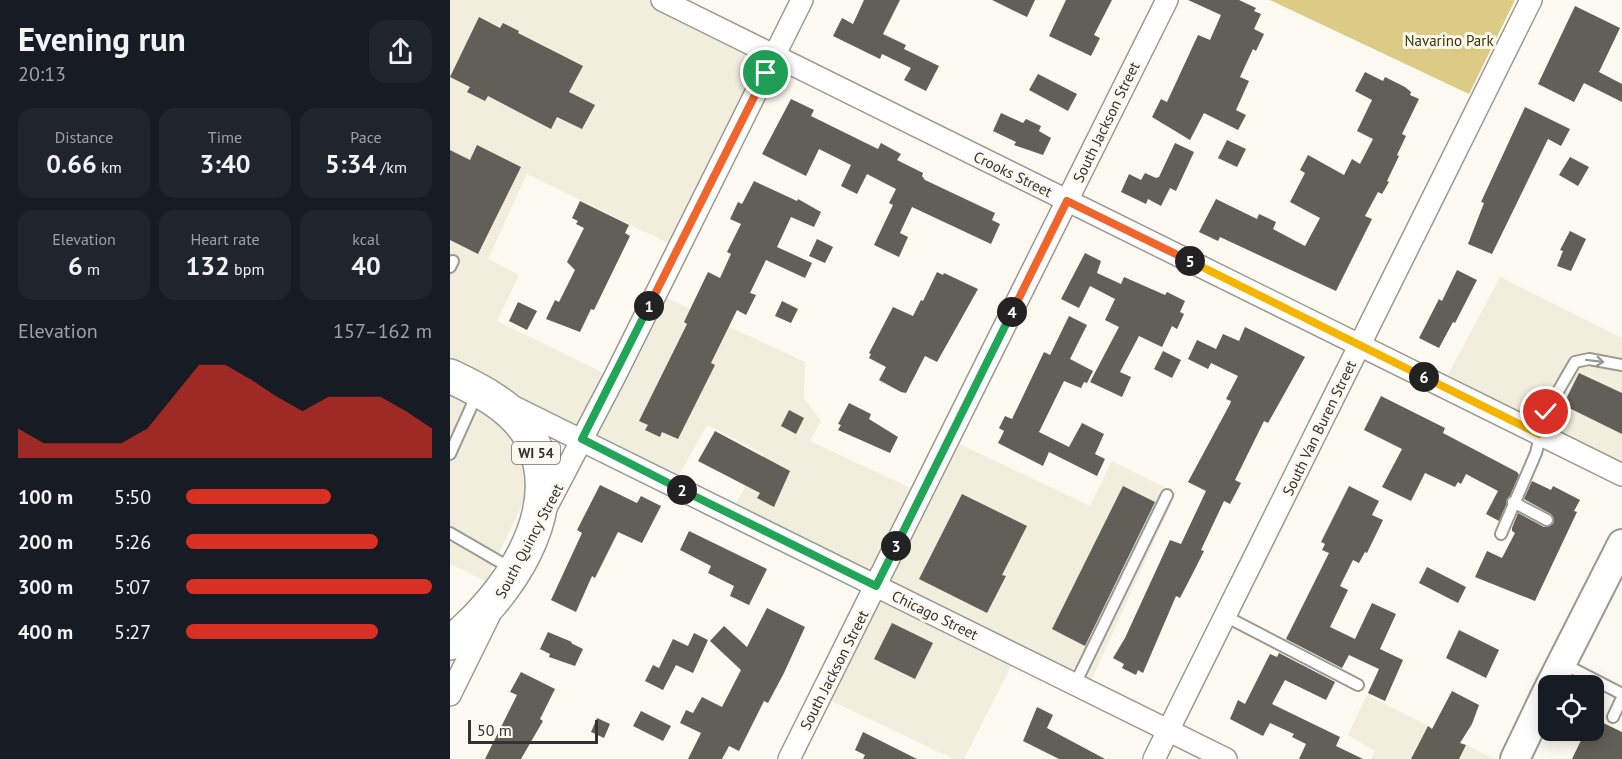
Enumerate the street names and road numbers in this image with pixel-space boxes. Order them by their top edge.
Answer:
street label: South Jackson Street [1069,59,1143,185]
street label: Crooks Street [970,147,1056,201]
street label: South Van Buren Street [1278,357,1360,499]
road number: WI 54 [512,442,560,464]
street label: South Quincy Street [491,480,567,602]
street label: Chicago Street [889,586,981,644]
street label: South Jackson Street [796,607,872,733]

